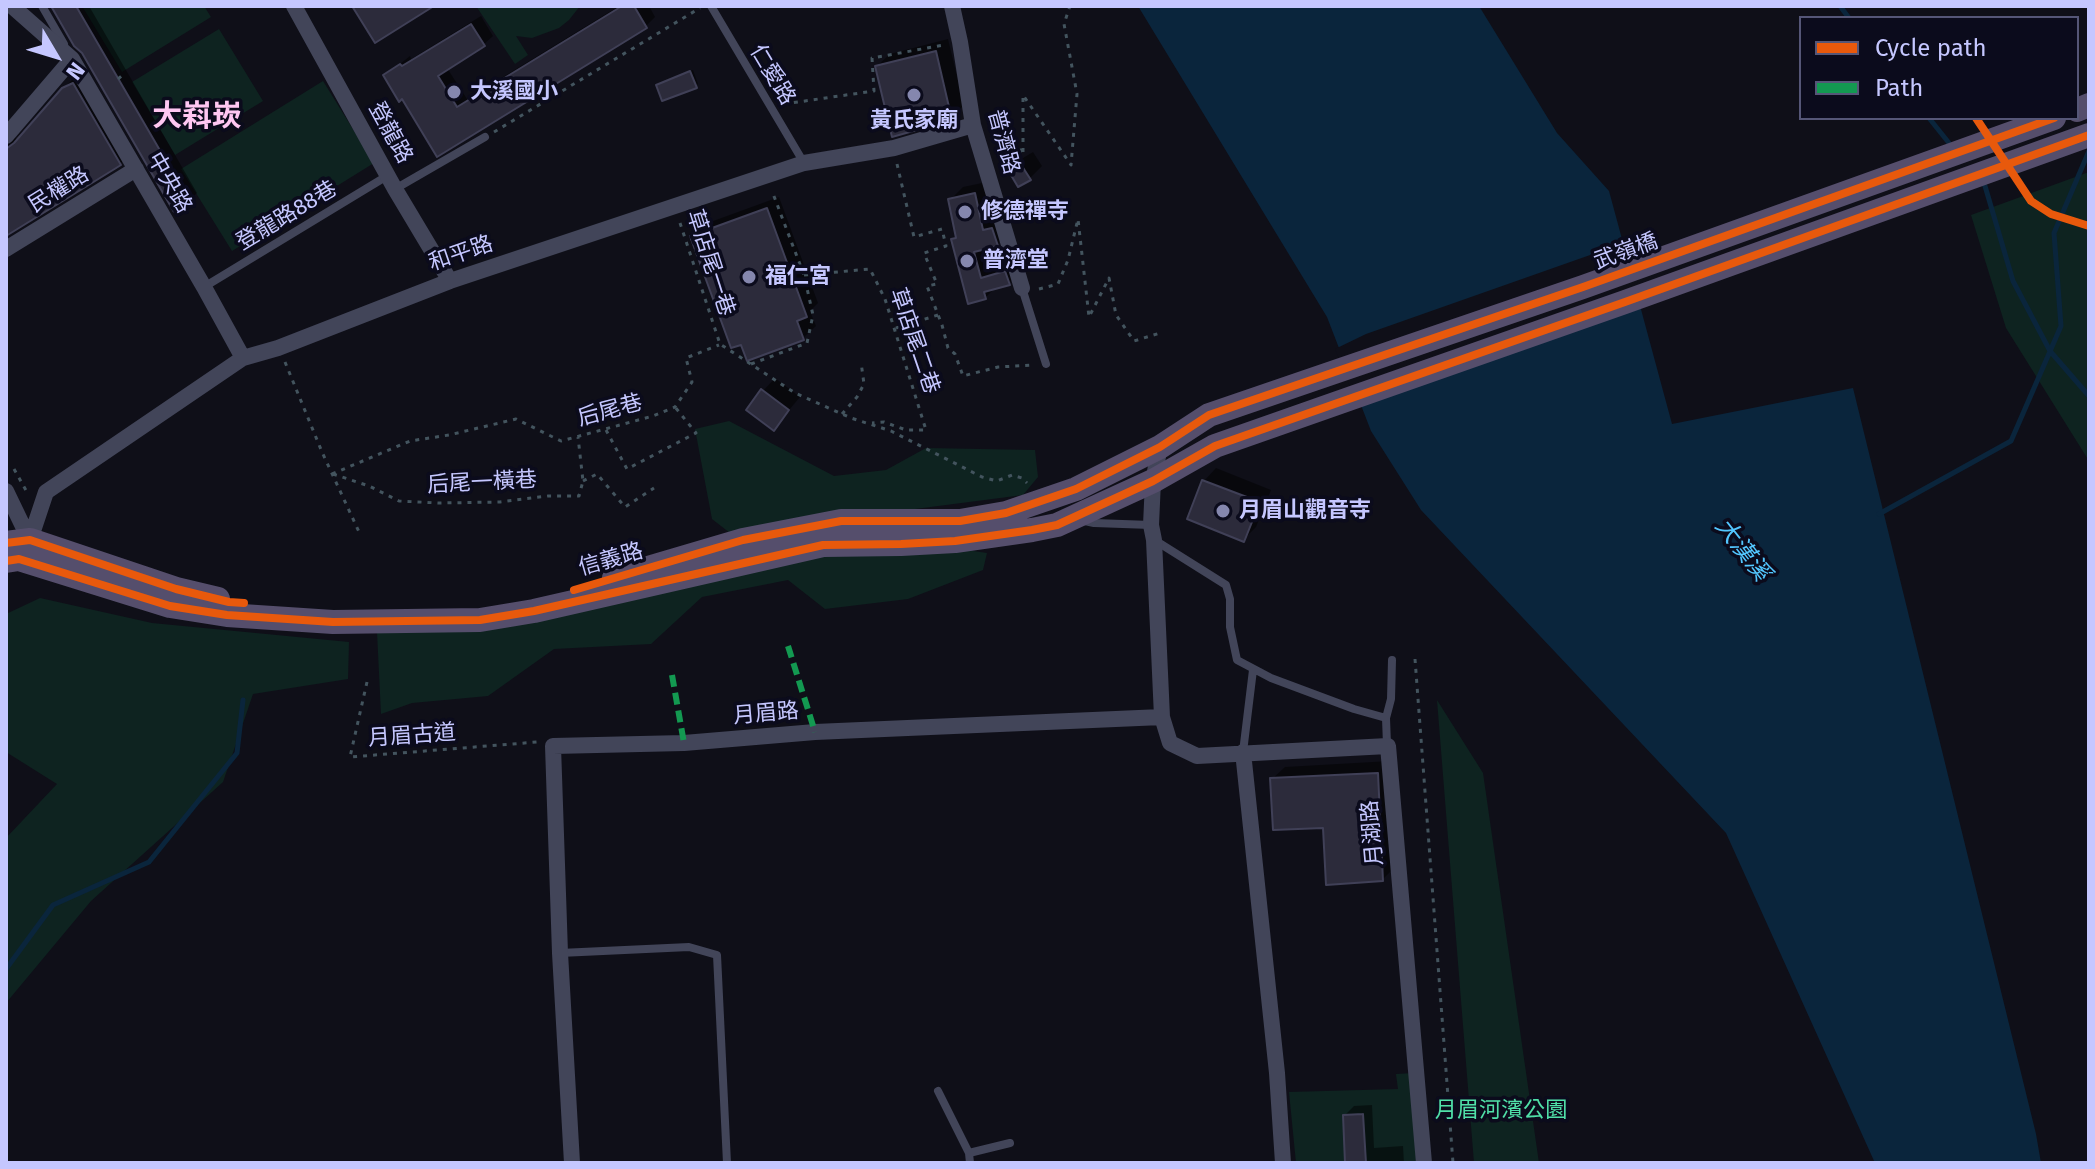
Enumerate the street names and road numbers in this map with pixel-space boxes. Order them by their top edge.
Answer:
street label: 仁愛路 [744,40,800,110]
street label: 登龍路 [362,98,418,168]
street label: 普濟路 [982,107,1024,177]
street label: 中央路 [141,148,197,218]
street label: 民權路 [24,161,94,219]
street label: 登龍路88巷 [232,176,342,256]
street label: 草店尾一巷 [680,207,740,319]
street label: 武嶺橋 [1590,228,1662,276]
street label: 和平路 [426,231,496,277]
street label: 草店尾二巷 [884,285,944,397]
street label: 后尾巷 [575,390,645,432]
street label: 后尾一橫巷 [426,467,538,499]
street label: 信義路 [576,538,646,582]
street label: 月眉路 [732,698,800,730]
street label: 月眉古道 [367,720,457,752]
street label: 月湖路 [1357,799,1389,867]

